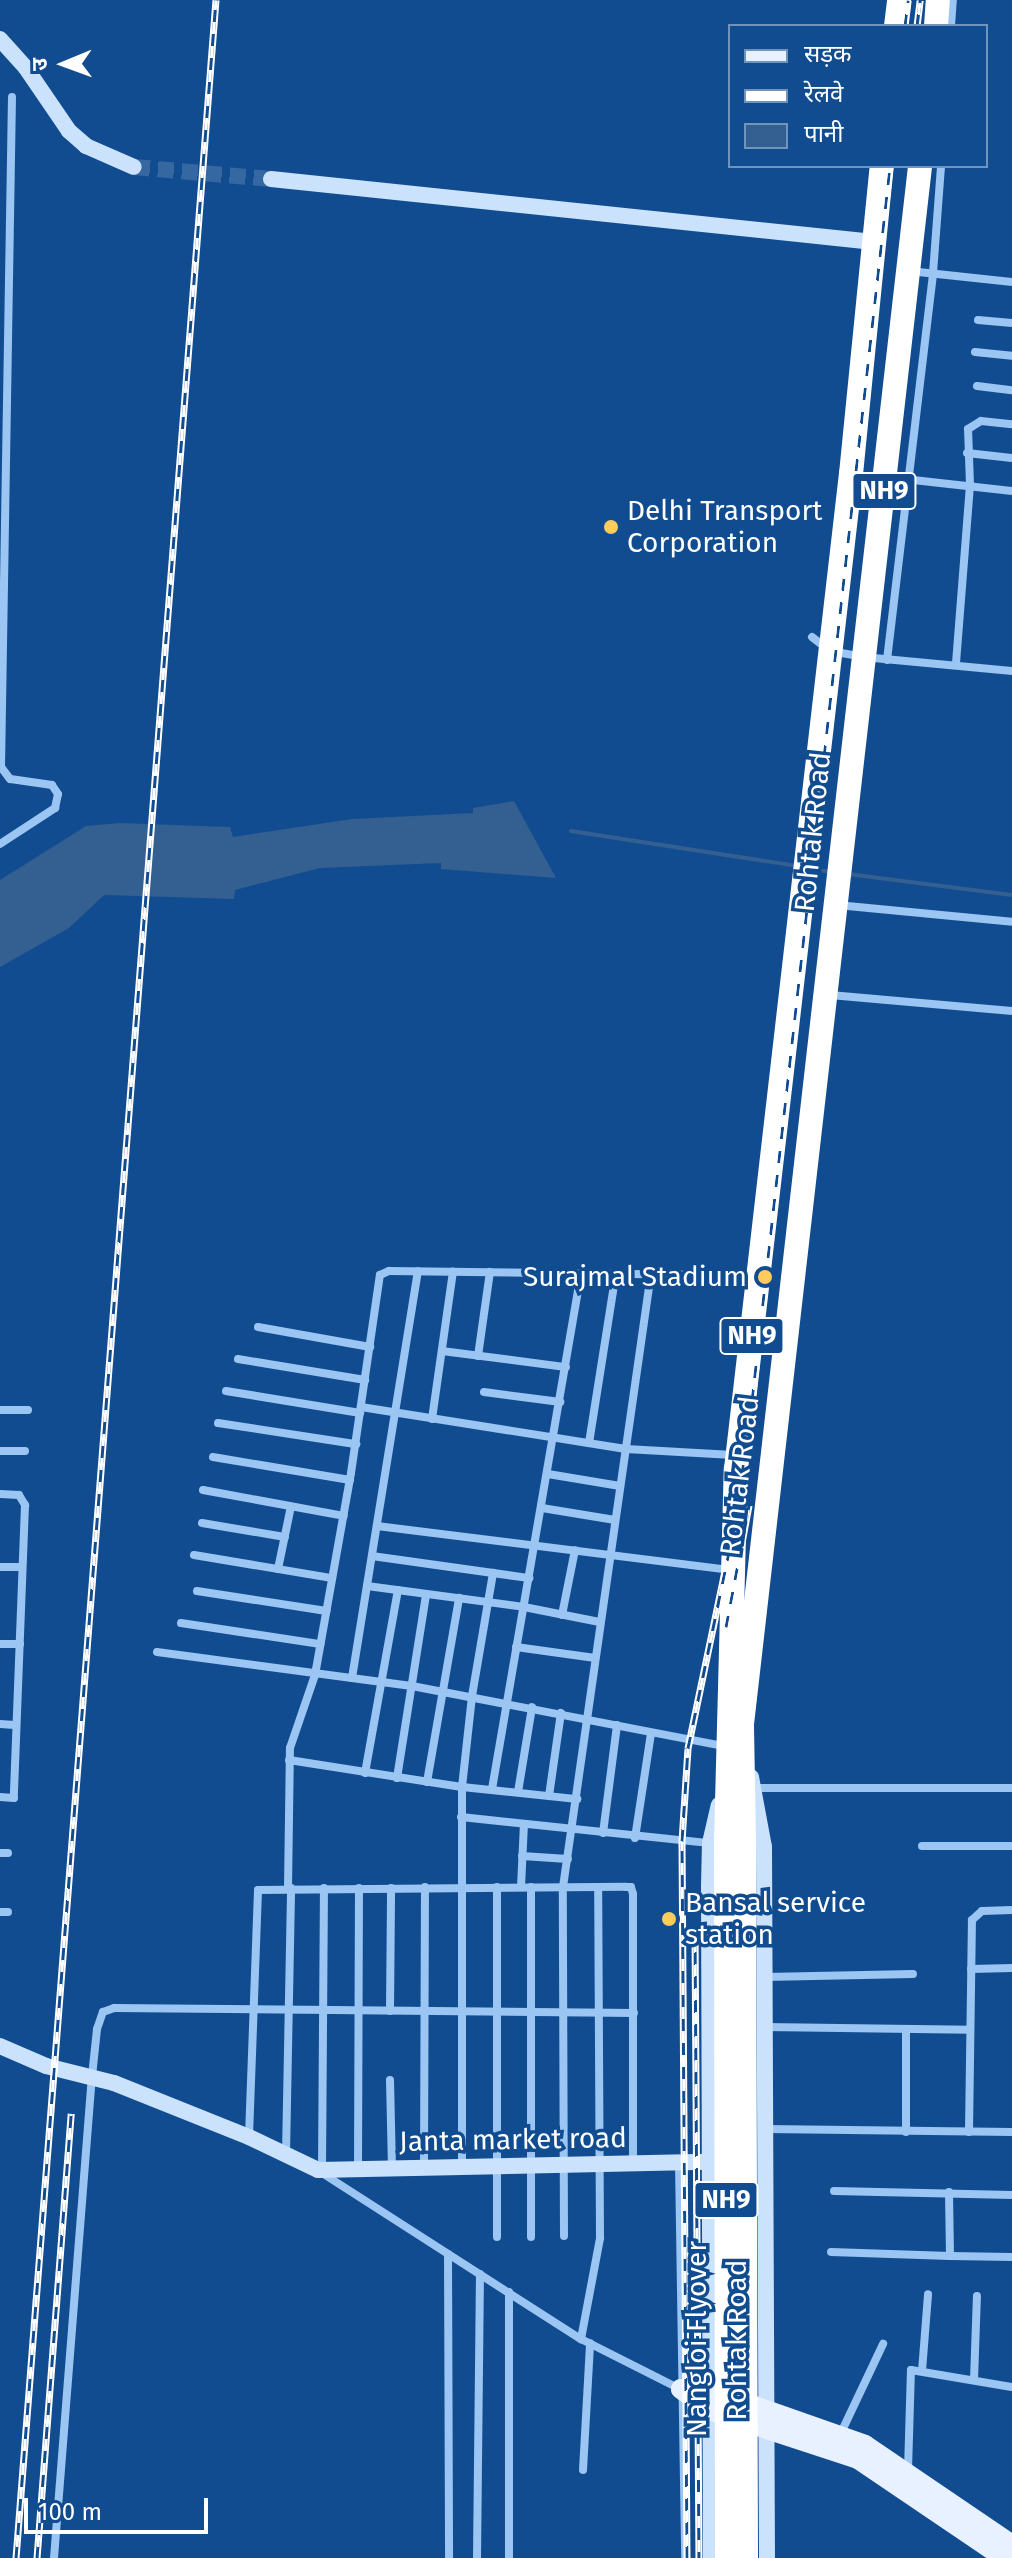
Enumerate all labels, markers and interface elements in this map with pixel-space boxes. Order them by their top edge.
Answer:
north arrow [24,24,104,104]
legend [728,24,988,168]
text: सड़क [804,40,852,68]
text: उ [26,58,53,71]
text: रेलवे [804,80,843,108]
text: पानी [804,120,843,148]
road number: NH9 [850,469,918,513]
place label: Delhi Transport Corporation [627,494,822,560]
marker: Delhi Transport Corporation [602,518,620,536]
street label: Rohtak Road [788,750,838,914]
place label: Surajmal Stadium [523,1260,747,1294]
marker: Surajmal Stadium [754,1266,776,1288]
road number: NH9 [718,1314,786,1358]
street label: Rohtak Road [714,1394,766,1558]
place label: Bansal service station [685,1886,866,1952]
marker: Bansal service station [660,1910,678,1928]
street label: Janta market road [399,2121,627,2159]
road number: NH9 [692,2178,760,2222]
street label: Nangloi Flyover [680,2241,714,2437]
street label: Rohtak Road [720,2260,754,2420]
scale bar [28,2482,212,2532]
text: 100 m [38,2498,102,2526]

